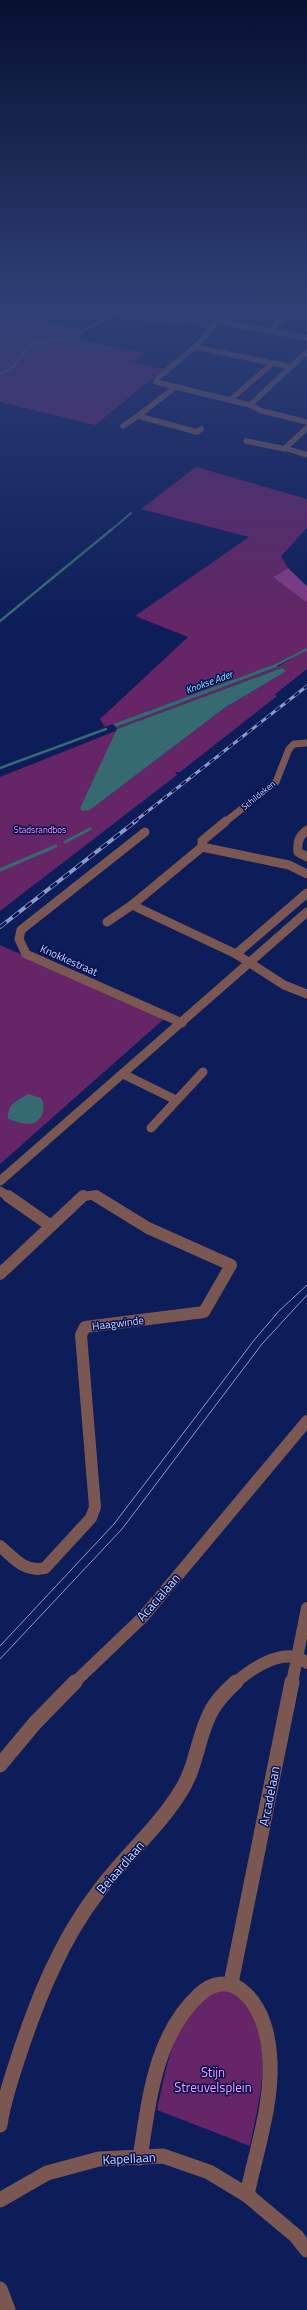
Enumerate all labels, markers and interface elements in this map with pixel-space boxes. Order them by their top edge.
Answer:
water label: Knokse Ader [183,666,236,697]
street label: Schildeken [238,777,278,813]
park label: Stadsrandbos [14,823,66,836]
street label: Knokkestraat [38,940,100,980]
street label: Haagwinde [91,1312,145,1334]
street label: Acacialaan [131,1569,185,1625]
street label: Arcadelaan [253,1764,285,1828]
street label: Beiaardlaan [91,1836,149,1898]
park label: Stijn Streuvelsplein [174,2062,252,2097]
street label: Kapellaan [102,2147,156,2169]

